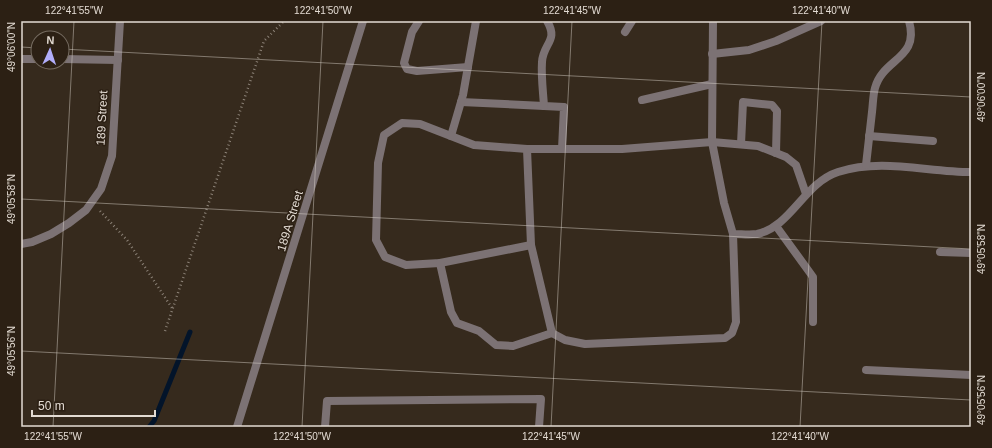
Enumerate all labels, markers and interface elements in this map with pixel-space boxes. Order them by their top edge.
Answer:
text: 122°41'55"W [45,5,103,16]
text: 122°41'50"W [294,5,352,16]
text: 122°41'45"W [543,5,601,16]
text: 122°41'40"W [792,5,850,16]
text: 49°06'00"N [6,22,17,72]
north arrow [30,30,70,70]
text: N [46,34,55,46]
text: 49°06'00"N [976,72,987,122]
street label: 189 Street [94,89,110,146]
text: 49°05'58"N [6,174,17,224]
street label: 189A Street [274,188,306,253]
text: 49°05'58"N [976,224,987,274]
text: 49°05'56"N [6,326,17,376]
text: 49°05'56"N [976,375,987,425]
scale bar [32,392,155,418]
text: 50 m [38,399,65,413]
text: 122°41'55"W [24,431,82,442]
text: 122°41'50"W [273,431,331,442]
text: 122°41'45"W [522,431,580,442]
text: 122°41'40"W [771,431,829,442]

